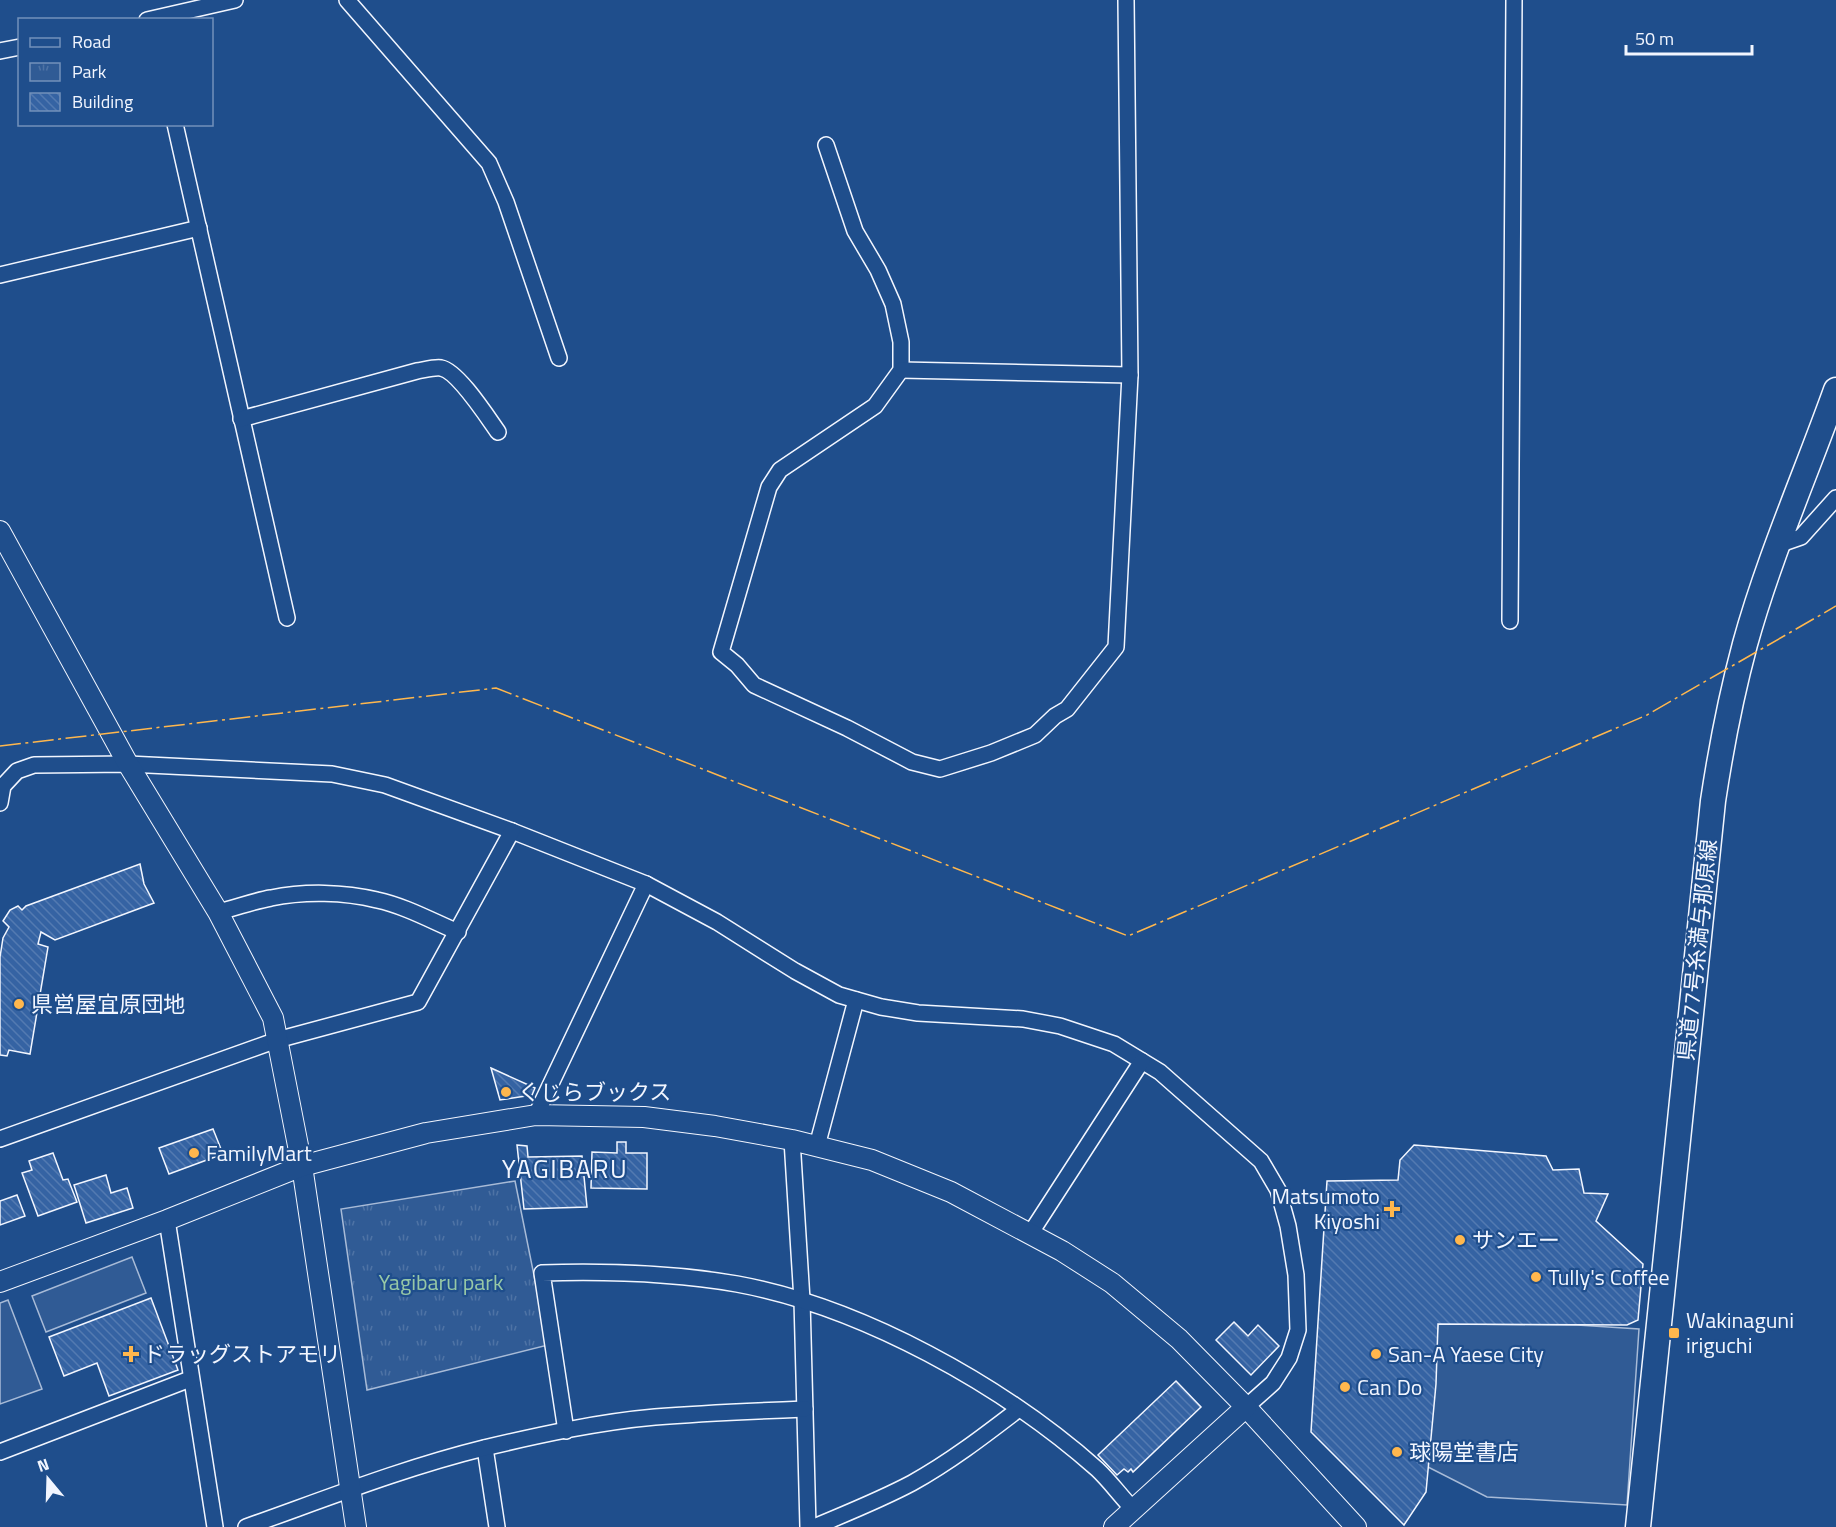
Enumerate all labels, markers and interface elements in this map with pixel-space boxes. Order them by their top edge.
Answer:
legend [18,18,213,126]
scale bar [1626,18,1752,56]
text: 50 m [1635,25,1674,52]
text: Road [72,28,111,55]
text: Park [72,58,107,85]
text: Building [72,88,133,115]
street label: 県道77号糸満与那原線 [1668,838,1726,1062]
place label: 県営屋宜原団地 [31,987,185,1021]
marker: 県営屋宜原団地 [12,997,26,1011]
place label: くじらブックス [518,1075,671,1109]
marker: くじらブックス [499,1085,513,1099]
place label: FamilyMart [206,1136,312,1170]
marker: FamilyMart [187,1146,201,1160]
district label: YAGIBARU [502,1149,628,1188]
place label: Matsumoto Kiyoshi [1272,1179,1380,1238]
marker: Matsumoto Kiyoshi [1385,1202,1399,1216]
place label: サンエー [1472,1223,1560,1257]
marker: サンエー [1453,1233,1467,1247]
place label: Tully's Coffee [1548,1260,1670,1294]
park label: Yagibaru park [378,1265,504,1299]
marker: Tully's Coffee [1529,1270,1543,1284]
place label: Wakinaguni iriguchi [1686,1303,1794,1362]
marker: Wakinaguni iriguchi [1667,1326,1681,1340]
place label: ドラッグストアモリ [143,1337,341,1371]
place label: San-A Yaese City [1388,1337,1544,1371]
marker: ドラッグストアモリ [124,1347,138,1361]
marker: San-A Yaese City [1369,1347,1383,1361]
place label: Can Do [1357,1370,1422,1404]
marker: Can Do [1338,1380,1352,1394]
place label: 球陽堂書店 [1409,1435,1519,1469]
marker: 球陽堂書店 [1390,1445,1404,1459]
north arrow [18,1449,78,1509]
text: N [34,1452,52,1478]

